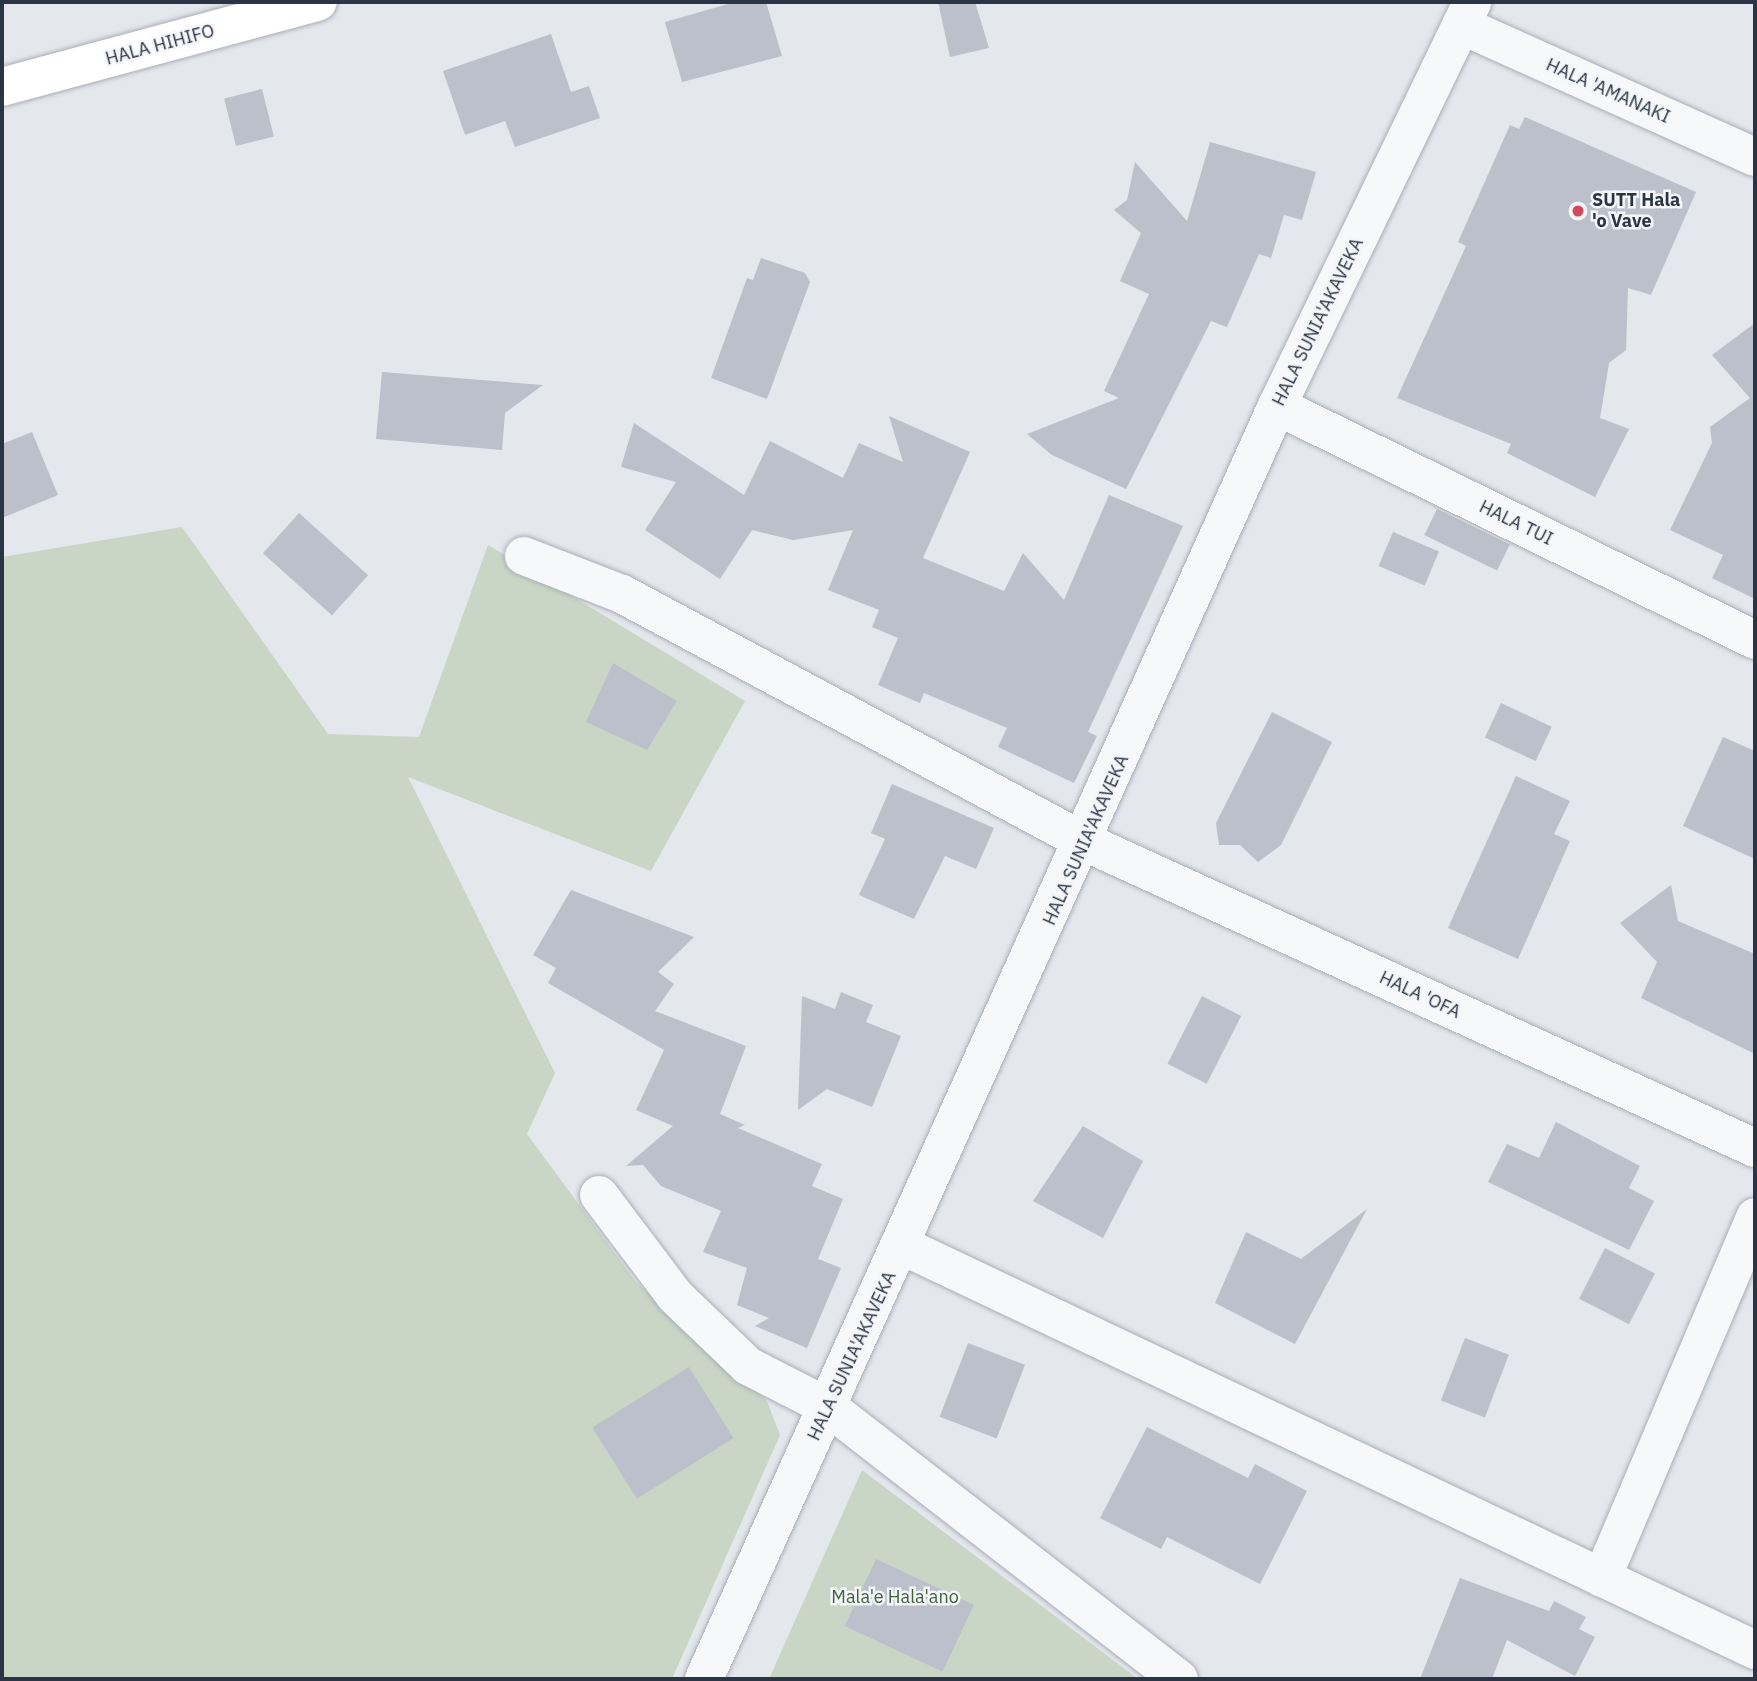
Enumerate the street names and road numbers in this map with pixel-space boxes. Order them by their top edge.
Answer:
street label: HALA HIHIFO [103,20,217,70]
street label: HALA 'AMANAKI [1543,54,1673,128]
street label: HALA SUNIA'AKAVEKA [1268,234,1368,410]
street label: HALA TUI [1476,496,1556,550]
street label: HALA SUNIA'AKAVEKA [1039,751,1133,929]
street label: HALA 'OFA [1376,967,1464,1023]
street label: HALA SUNIA'AKAVEKA [803,1268,901,1444]

